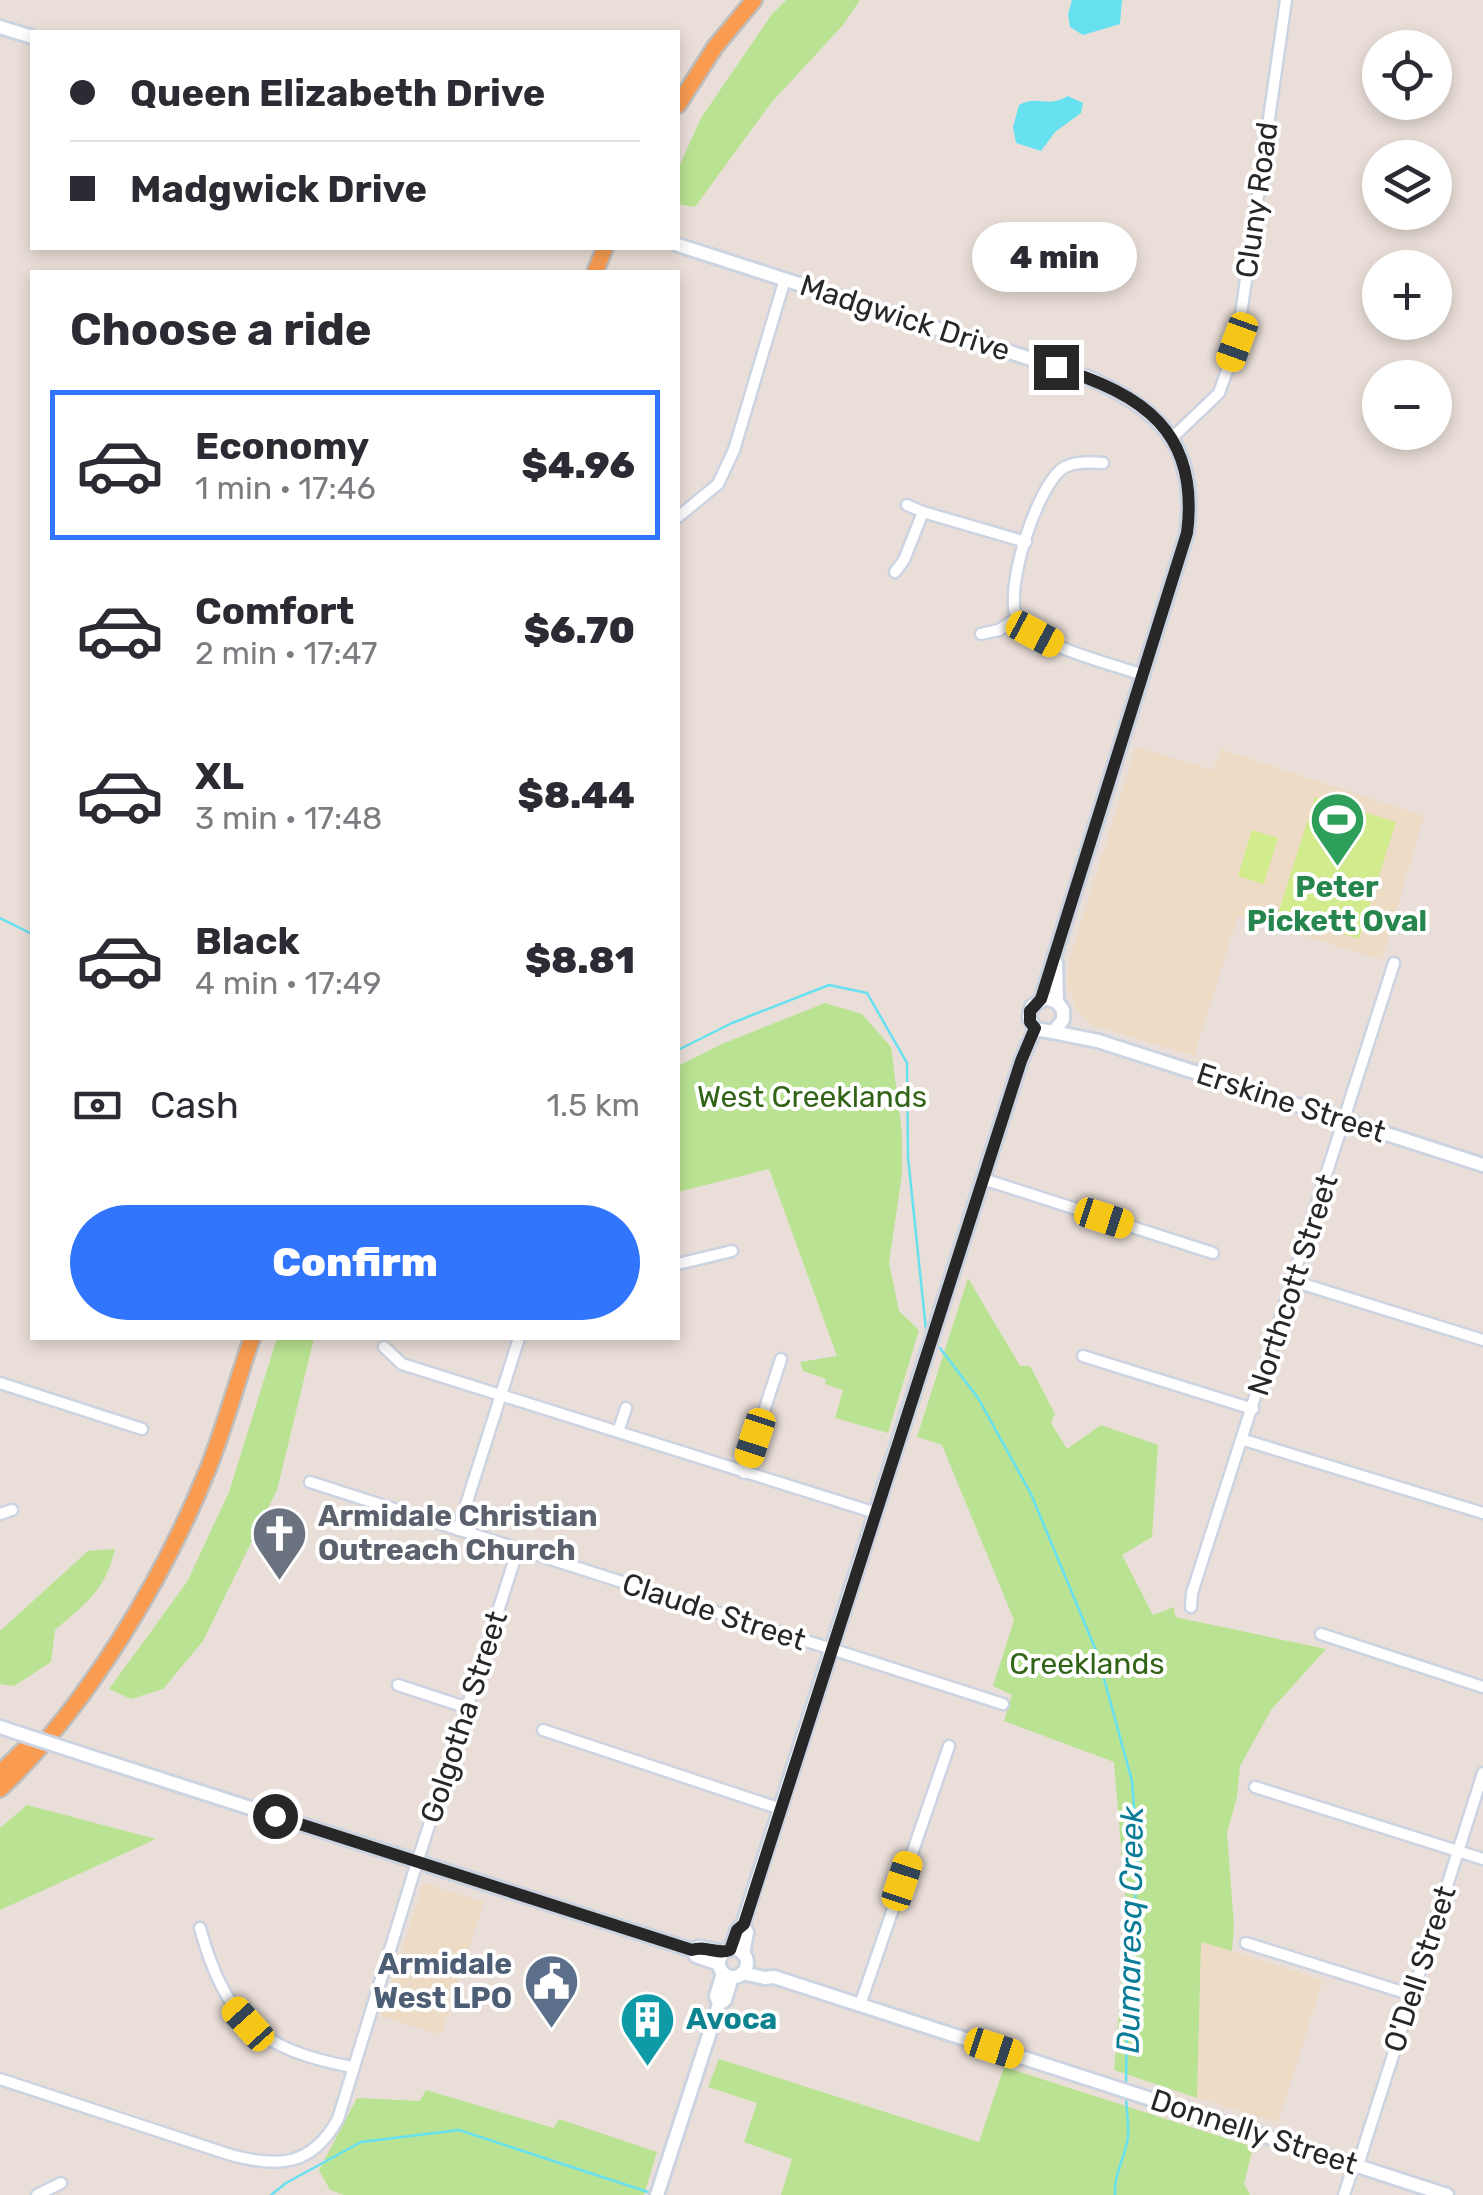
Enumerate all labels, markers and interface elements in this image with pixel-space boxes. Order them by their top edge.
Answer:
map controls [1362,30,1452,450]
button: locate [1362,30,1452,120]
text: Queen Elizabeth Drive [130,70,545,116]
street label: Cluny Road [1228,120,1286,280]
button: layers [1362,140,1452,230]
text: Madgwick Drive [130,166,427,212]
callout: 4 min [974,222,1138,292]
text: 4 min [1010,238,1099,276]
button: + [1362,250,1452,340]
street label: Madgwick Drive [795,267,1015,369]
text: Choose a ride [70,303,372,356]
car [1213,309,1261,375]
route end [1034,345,1079,390]
button: − [1362,360,1452,450]
icon: car [75,420,165,510]
text: Economy [195,423,369,469]
text: $4.96 [522,442,635,488]
text: 1 min · 17:46 [195,469,376,507]
icon: car [75,585,165,675]
text: Comfort [195,588,354,634]
text: $6.70 [524,607,635,653]
car [1001,607,1069,661]
text: 2 min · 17:47 [195,634,377,672]
icon: car [75,750,165,840]
text: XL [195,753,244,799]
text: $8.44 [517,772,635,818]
sports icon: Peter Pickett Oval [1307,789,1367,868]
text: 3 min · 17:48 [195,799,382,837]
place label: Peter Pickett Oval [1247,869,1427,939]
icon: car [75,915,165,1005]
text: Black [195,918,300,964]
text: $8.81 [525,937,635,983]
text: 4 min · 17:49 [195,964,381,1002]
street label: Erskine Street [1192,1055,1390,1151]
icon: cash [70,1078,125,1133]
park label: West Creeklands [697,1079,927,1115]
text: Cash [150,1082,239,1128]
text: 1.5 km [546,1086,640,1124]
street label: Northcott Street [1240,1170,1346,1400]
car [1071,1194,1137,1242]
button: Confirm [70,1205,640,1320]
car [731,1405,779,1471]
place label: Armidale Christian Outreach Church [318,1498,597,1568]
church icon: Armidale Christian Outreach Church [249,1503,309,1582]
street label: Claude Street [618,1565,810,1659]
street label: Golgotha Street [413,1606,515,1827]
park label: Creeklands [1009,1646,1165,1682]
route start [253,1794,298,1839]
water label: Dumaresq Creek [1109,1806,1151,2054]
car [878,1848,926,1914]
street label: O'Dell Street [1376,1881,1464,2057]
place label: Armidale West LPO [373,1946,512,2016]
public building icon: Armidale West LPO [521,1951,581,2030]
building icon: Avoca [617,1989,677,2068]
car [217,1992,279,2056]
place label: Avoca [686,2001,777,2037]
car [961,2024,1027,2072]
street label: Donnelly Street [1146,2082,1362,2182]

